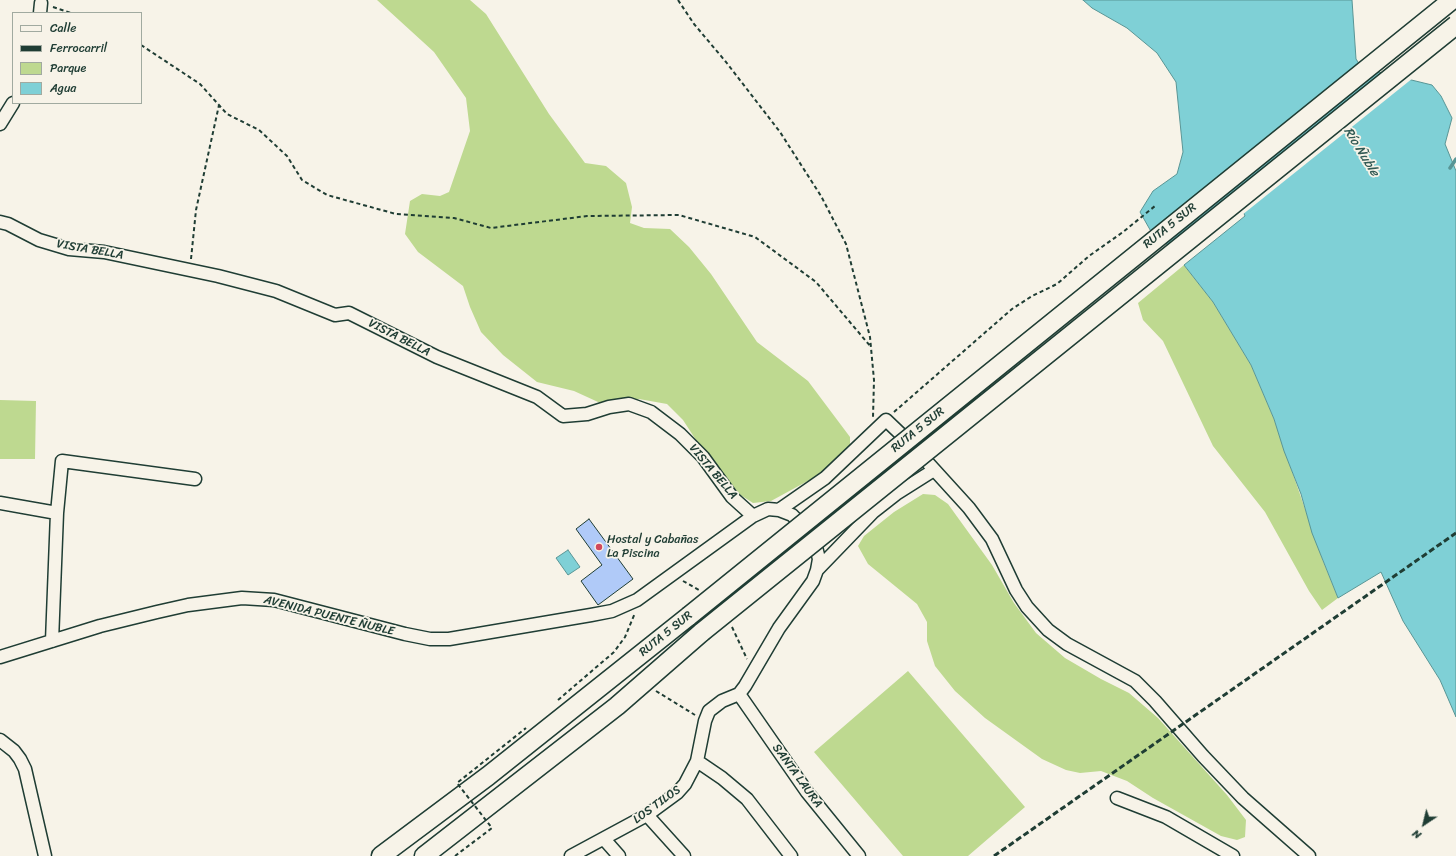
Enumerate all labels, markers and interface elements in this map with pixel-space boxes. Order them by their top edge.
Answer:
legend [12,12,142,104]
text: Calle [50,17,77,39]
text: Ferrocarril [50,37,107,59]
text: Parque [50,57,86,79]
text: Agua [50,77,76,99]
water label: Río Ñuble [1340,125,1382,179]
street label: RUTA 5 SUR [1140,200,1200,252]
street label: VISTA BELLA [56,237,124,263]
street label: VISTA BELLA [366,316,432,360]
street label: RUTA 5 SUR [888,404,948,456]
street label: VISTA BELLA [686,442,740,502]
place label: Hostal y Cabañas La Piscina [607,533,698,561]
marker: Hostal y Cabañas La Piscina [594,542,604,552]
street label: AVENIDA PUENTE ÑUBLE [262,593,396,639]
street label: RUTA 5 SUR [636,608,696,660]
street label: SANTA LAURA [769,741,825,811]
street label: LOS TILOS [630,783,684,827]
north arrow [1404,804,1444,844]
text: N [1408,824,1425,844]

